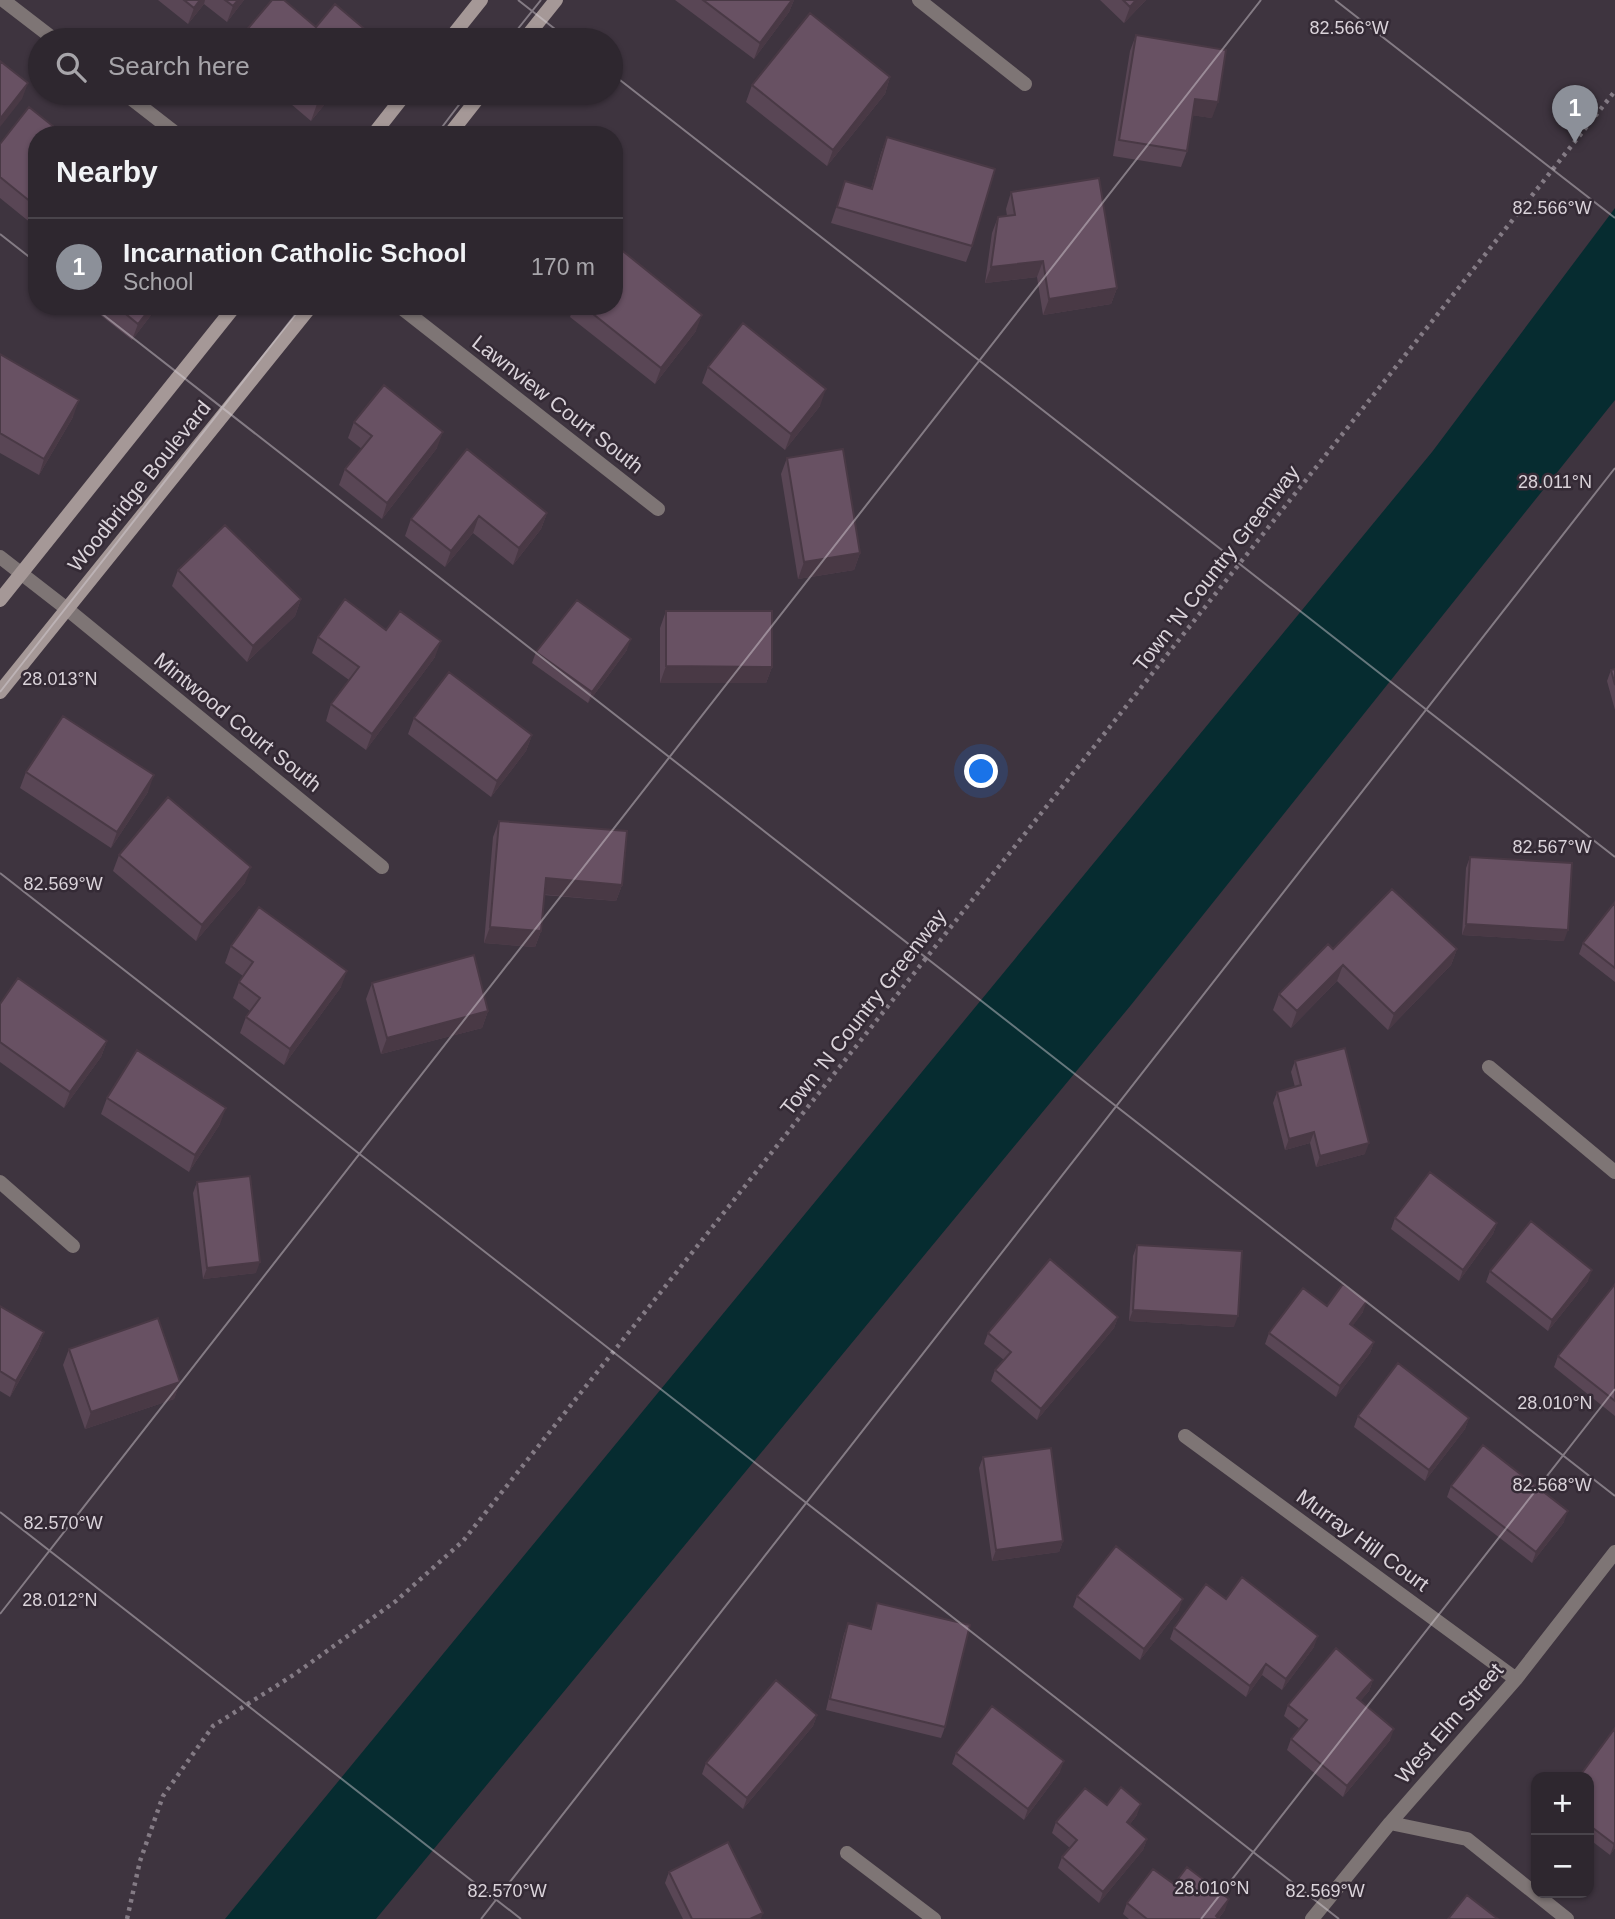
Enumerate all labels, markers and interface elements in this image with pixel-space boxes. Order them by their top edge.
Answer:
text: 82.566°W [1309,18,1389,38]
search box [28,28,623,105]
icon: search [52,48,90,86]
text: Search here [108,51,250,81]
pin: 1 [1552,85,1598,143]
text: Nearby [56,155,158,188]
text: 82.566°W [1512,198,1592,218]
text: Incarnation Catholic School [123,238,467,268]
text: 1 [73,254,85,280]
text: 170 m [531,254,595,280]
text: School [123,269,193,295]
street label: Lawnview Court South [468,330,648,478]
street label: Woodbridge Boulevard [63,396,215,576]
street label: Town 'N Country Greenway [1128,460,1304,676]
text: 28.011°N [1518,472,1592,492]
street label: Mintwood Court South [150,648,326,796]
text: 28.013°N [22,669,98,689]
your location [964,754,998,788]
text: 82.567°W [1512,837,1592,857]
text: 82.569°W [23,874,103,894]
street label: Town 'N Country Greenway [775,904,951,1120]
text: 28.010°N [1517,1393,1593,1413]
text: 82.568°W [1512,1475,1592,1495]
street label: Murray Hill Court [1293,1484,1434,1596]
text: 82.570°W [23,1513,103,1533]
text: 28.012°N [22,1590,98,1610]
street label: West Elm Street [1391,1658,1507,1788]
map controls [1531,1772,1594,1898]
button: + [1531,1772,1594,1835]
button: − [1531,1835,1594,1898]
text: 28.010°N [1174,1878,1250,1898]
text: 82.570°W [467,1881,547,1901]
text: 82.569°W [1285,1881,1365,1901]

